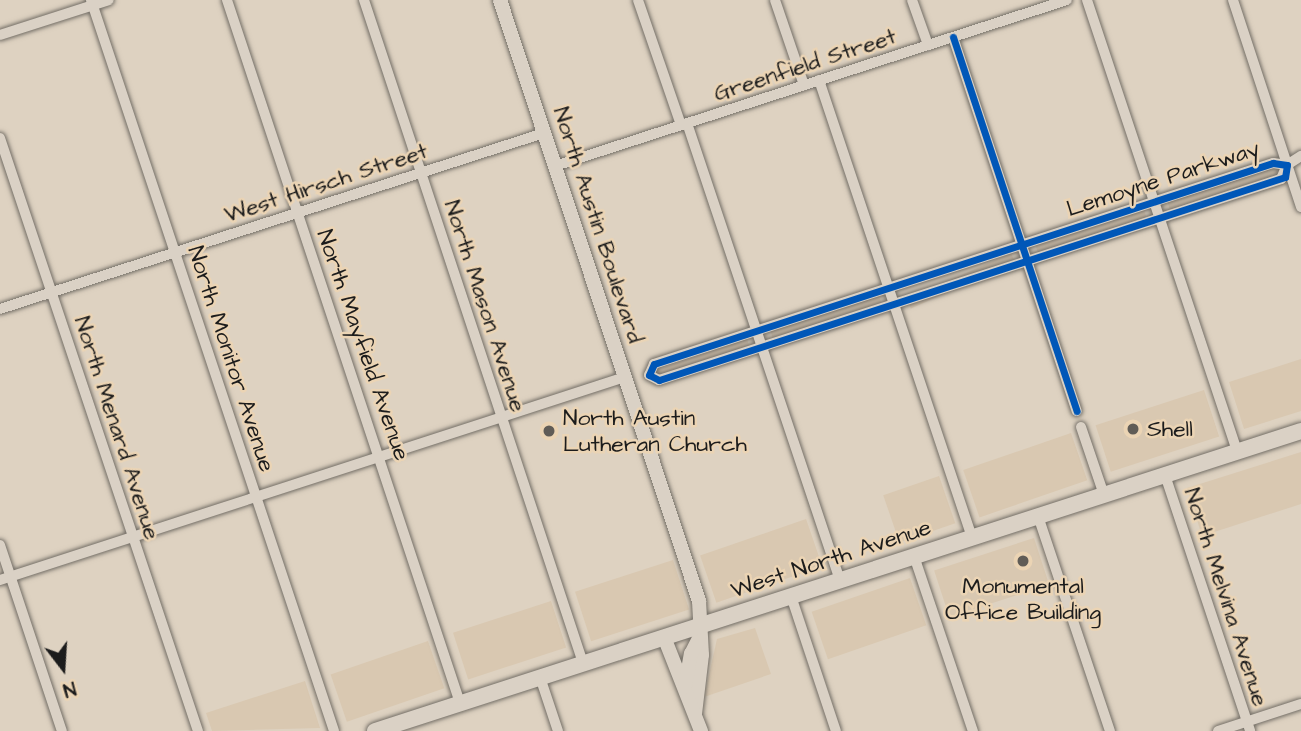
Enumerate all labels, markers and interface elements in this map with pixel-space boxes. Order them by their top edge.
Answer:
street label: Greenfield Street [710,22,900,108]
street label: North Austin Boulevard [547,104,649,346]
street label: Lemoyne Parkway [1063,135,1263,223]
street label: West Hirsch Street [221,137,431,229]
street label: North Mason Avenue [438,197,532,415]
street label: North Mayfield Avenue [311,226,415,464]
street label: North Monitor Avenue [181,243,281,475]
street label: North Menard Avenue [68,313,166,543]
place label: North Austin Lutheran Church [563,404,747,458]
place label: Shell [1147,415,1193,443]
marker: Shell [1125,421,1141,437]
marker: North Austin Lutheran Church [541,423,557,439]
street label: North Melvina Avenue [1178,485,1274,709]
street label: West North Avenue [727,514,935,604]
marker: Monumental Office Building [1015,553,1031,569]
place label: Monumental Office Building [945,572,1101,626]
north arrow [28,633,98,703]
text: N [60,674,79,703]

